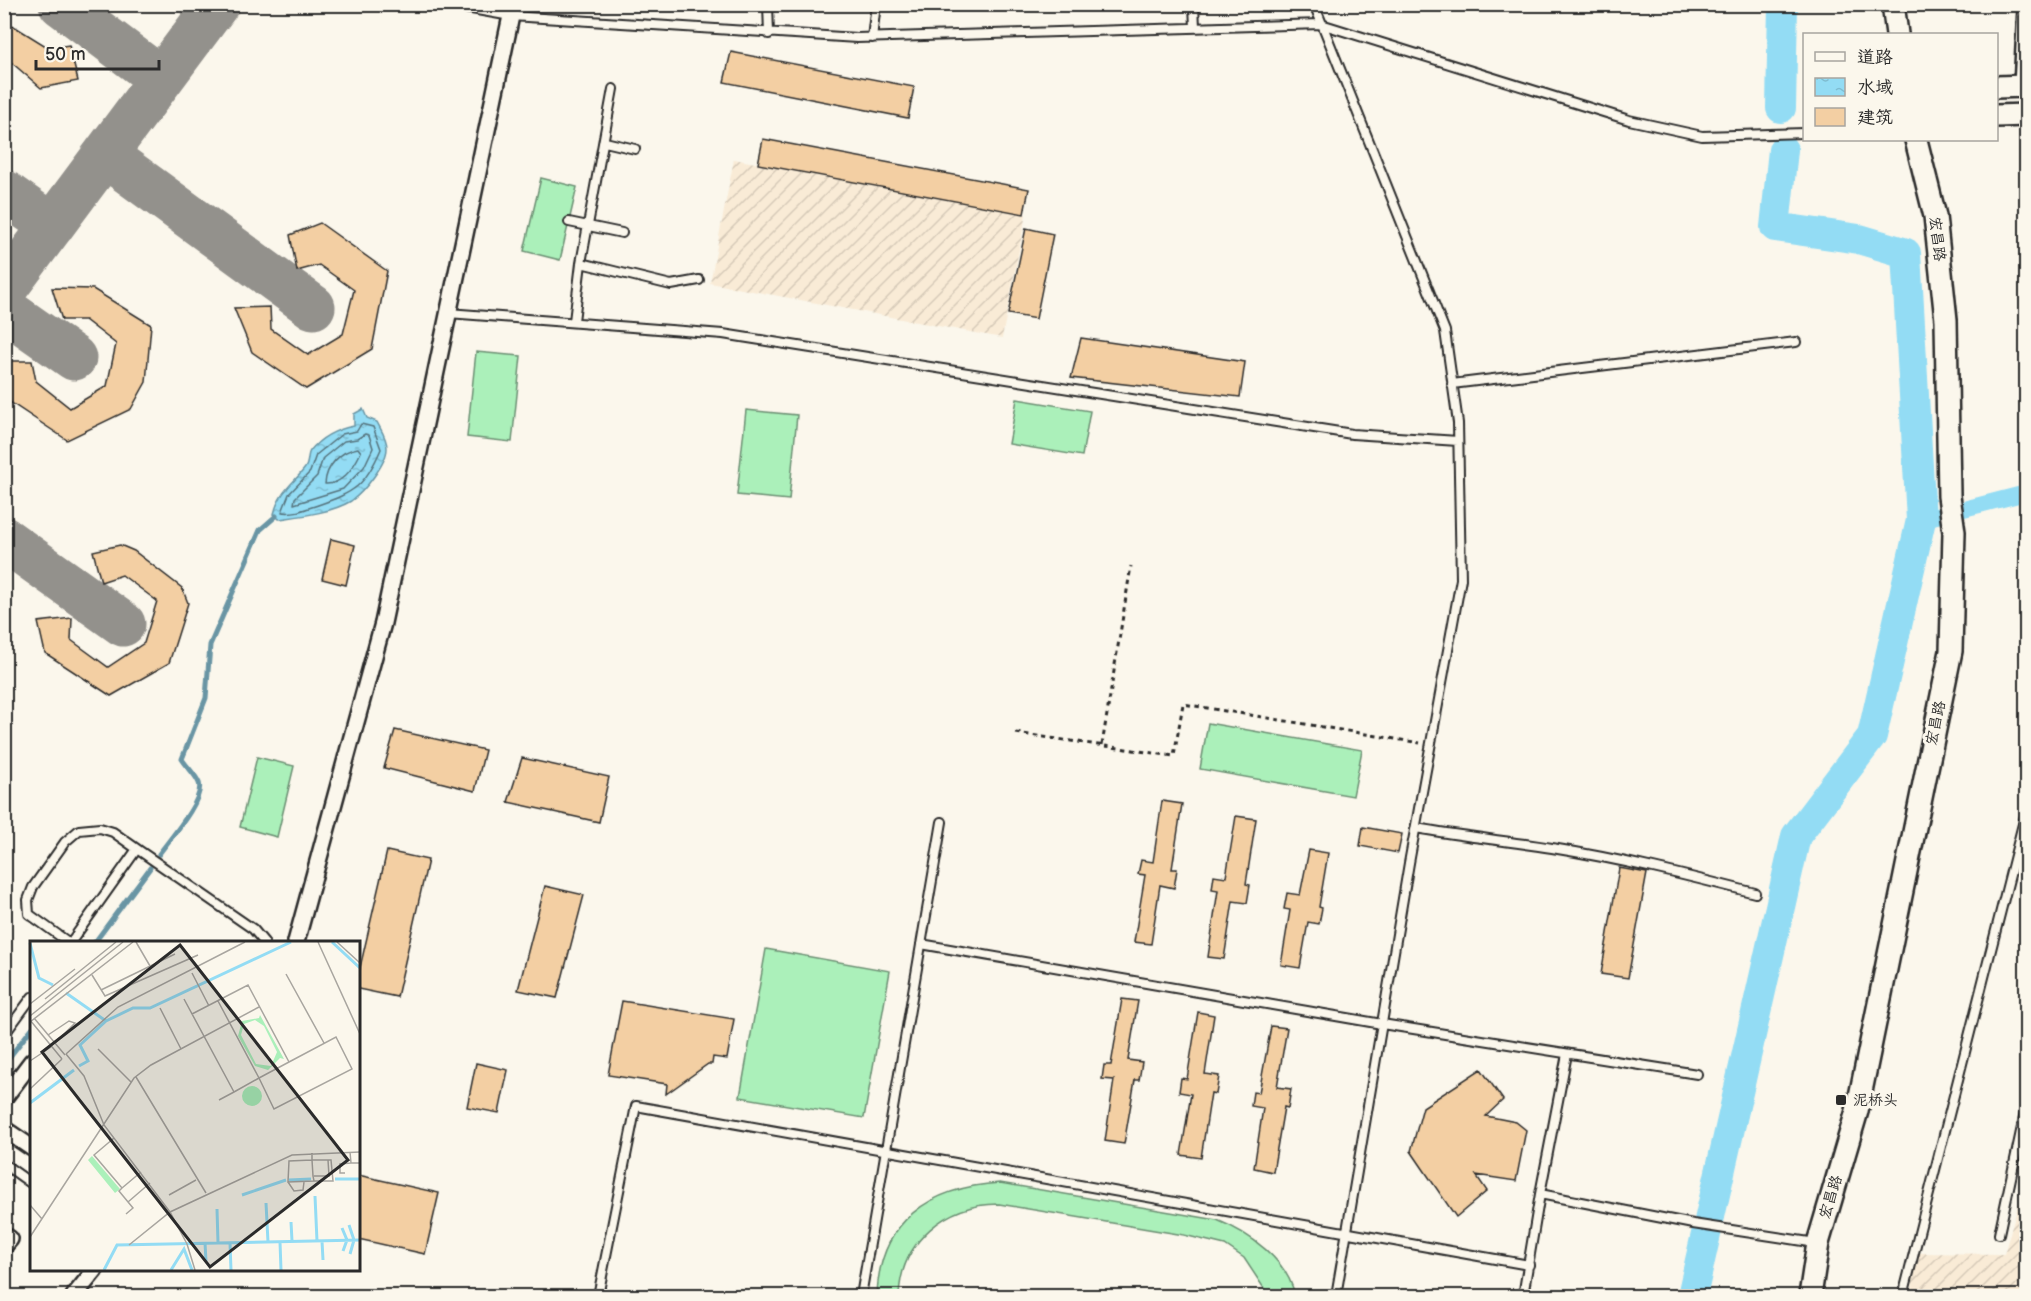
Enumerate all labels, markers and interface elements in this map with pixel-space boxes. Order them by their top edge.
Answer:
scale bar [36,33,159,71]
legend [1803,33,1998,141]
text: 50 m [45,44,86,65]
text: 道路 [1857,47,1893,68]
text: 水域 [1857,77,1893,98]
text: 建筑 [1857,107,1893,128]
street label: 宏昌路 [1925,216,1949,262]
street label: 宏昌路 [1922,699,1950,747]
inset map [30,941,360,1271]
place label: 泥桥头 [1853,1091,1898,1110]
marker: 泥桥头 [1834,1093,1848,1107]
street label: 宏昌路 [1815,1173,1847,1221]

